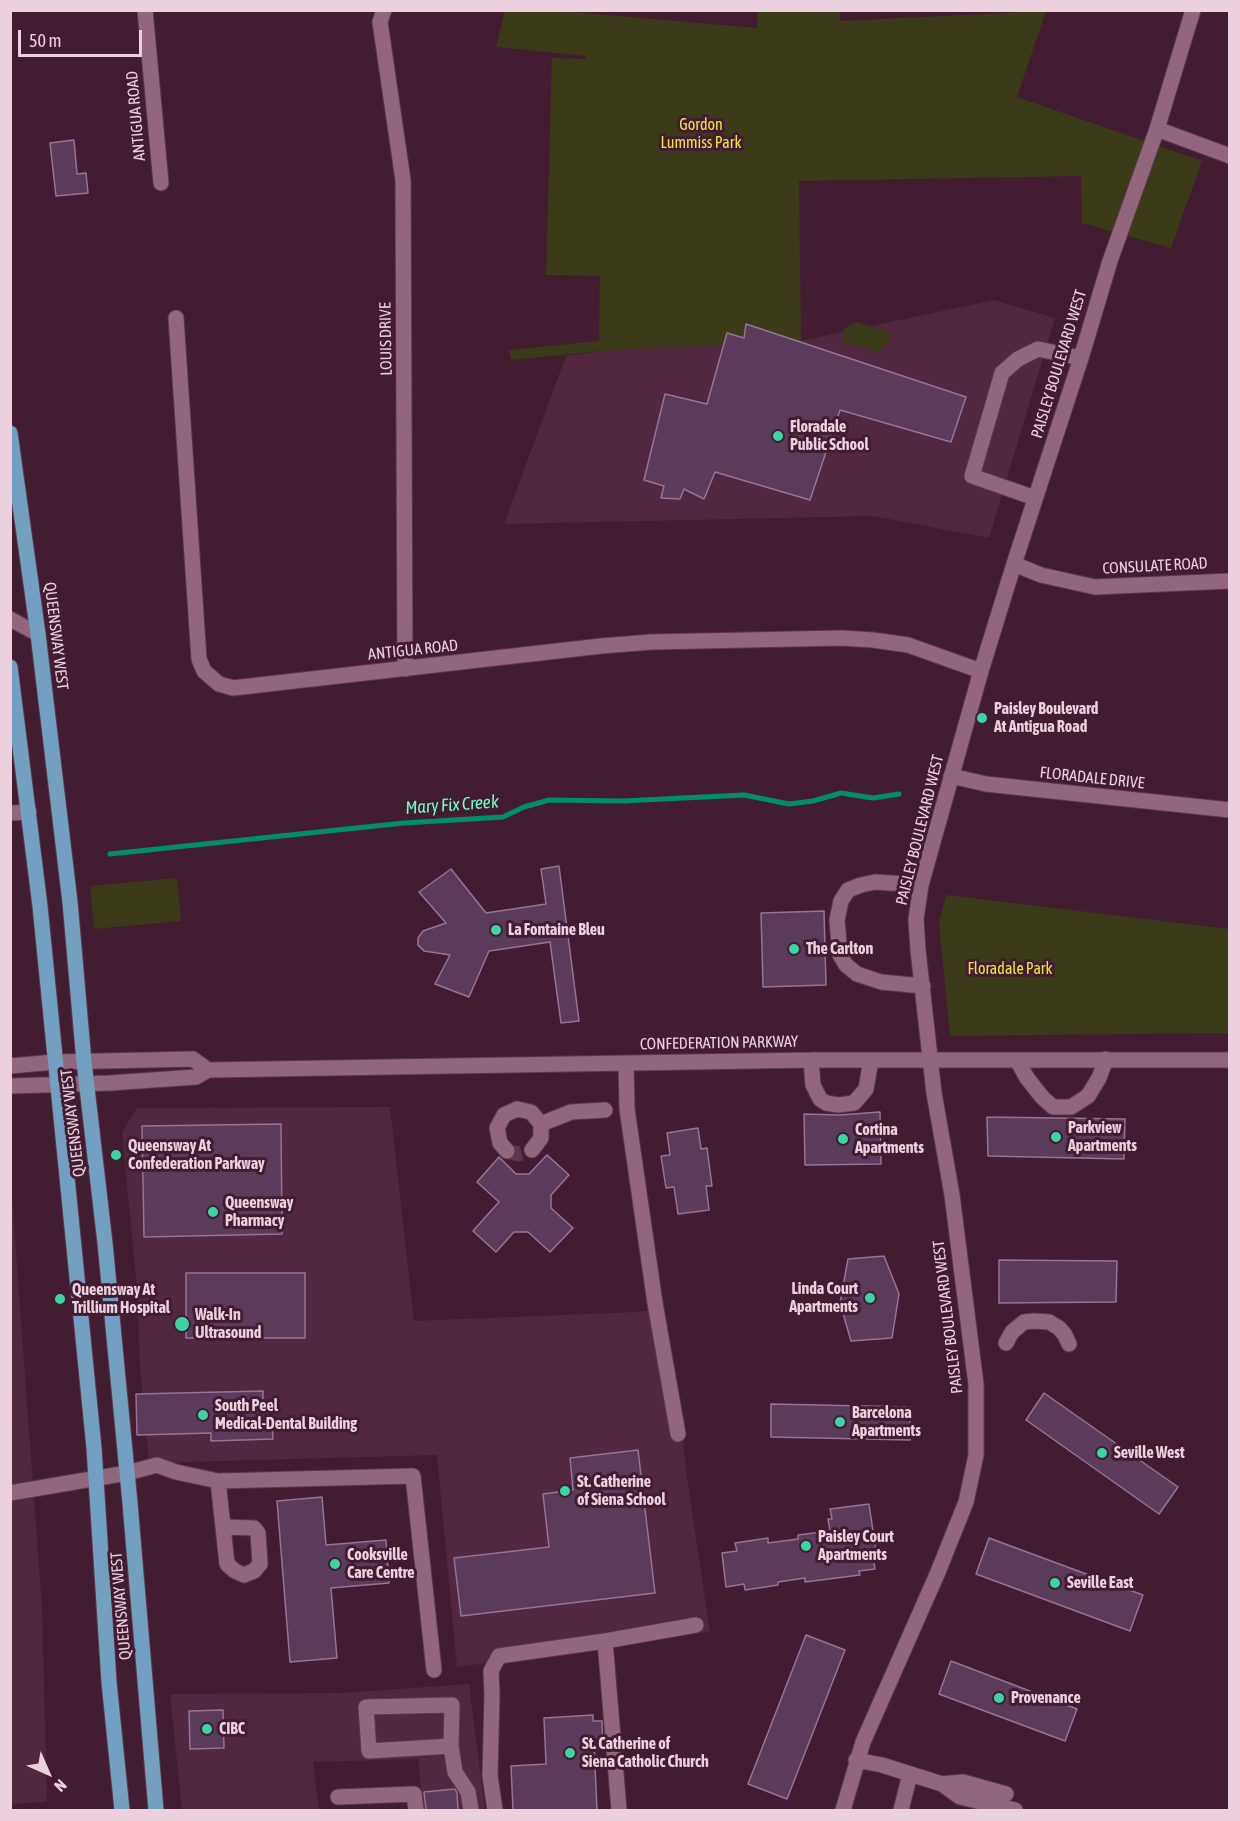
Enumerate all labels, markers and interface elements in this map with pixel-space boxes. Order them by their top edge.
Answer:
scale bar [21,18,146,56]
text: 50 m [29,30,61,51]
street label: ANTIGUA ROAD [123,70,149,162]
park label: Gordon Lummiss Park [661,115,741,153]
street label: PAISLEY BOULEVARD WEST [1027,287,1091,441]
street label: LOUIS DRIVE [376,302,396,376]
place label: Floradale Public School [790,417,869,455]
marker: Floradale Public School [771,429,785,443]
street label: CONSULATE ROAD [1102,554,1208,578]
street label: QUEENSWAY WEST [40,581,72,691]
street label: ANTIGUA ROAD [367,636,459,664]
place label: Paisley Boulevard At Antigua Road [994,699,1098,737]
marker: Paisley Boulevard At Antigua Road [975,711,989,725]
street label: PAISLEY BOULEVARD WEST [892,753,948,907]
street label: FLORADALE DRIVE [1039,763,1145,793]
water label: Mary Fix Creek [405,791,499,819]
place label: La Fontaine Bleu [508,920,605,940]
marker: La Fontaine Bleu [489,923,503,937]
place label: The Carlton [806,939,873,959]
marker: The Carlton [787,942,801,956]
park label: Floradale Park [967,959,1053,979]
street label: CONFEDERATION PARKWAY [640,1032,798,1054]
street label: QUEENSWAY WEST [57,1068,89,1178]
place label: Parkview Apartments [1068,1118,1137,1156]
place label: Cortina Apartments [855,1120,924,1158]
marker: Parkview Apartments [1049,1130,1063,1144]
marker: Cortina Apartments [836,1132,850,1146]
place label: Queensway At Confederation Parkway [128,1136,265,1174]
marker: Queensway At Confederation Parkway [109,1148,123,1162]
place label: Queensway Pharmacy [225,1193,293,1231]
marker: Queensway Pharmacy [206,1205,220,1219]
street label: PAISLEY BOULEVARD WEST [929,1239,967,1395]
place label: Linda Court Apartments [789,1279,858,1317]
place label: Queensway At Trillium Hospital [72,1280,170,1318]
marker: Linda Court Apartments [863,1291,877,1305]
marker: Queensway At Trillium Hospital [53,1292,67,1306]
place label: Walk-In Ultrasound [195,1305,261,1343]
marker: Walk-In Ultrasound [173,1315,191,1333]
place label: South Peel Medical-Dental Building [215,1396,357,1434]
place label: Barcelona Apartments [852,1403,921,1441]
marker: South Peel Medical-Dental Building [196,1408,210,1422]
marker: Barcelona Apartments [833,1415,847,1429]
place label: Seville West [1114,1443,1185,1463]
marker: Seville West [1095,1446,1109,1460]
place label: St. Catherine of Siena School [577,1472,666,1510]
marker: St. Catherine of Siena School [558,1484,572,1498]
place label: Paisley Court Apartments [818,1527,894,1565]
marker: Paisley Court Apartments [799,1539,813,1553]
place label: Cooksville Care Centre [347,1545,415,1583]
street label: QUEENSWAY WEST [107,1551,135,1661]
marker: Cooksville Care Centre [328,1557,342,1571]
place label: Seville East [1067,1573,1133,1593]
marker: Seville East [1048,1576,1062,1590]
place label: Provenance [1011,1688,1081,1708]
marker: Provenance [992,1691,1006,1705]
place label: CIBC [219,1719,245,1739]
marker: CIBC [200,1722,214,1736]
place label: St. Catherine of Siena Catholic Church [582,1734,709,1772]
north arrow [18,1743,78,1803]
marker: St. Catherine of Siena Catholic Church [563,1746,577,1760]
text: N [51,1776,70,1795]

